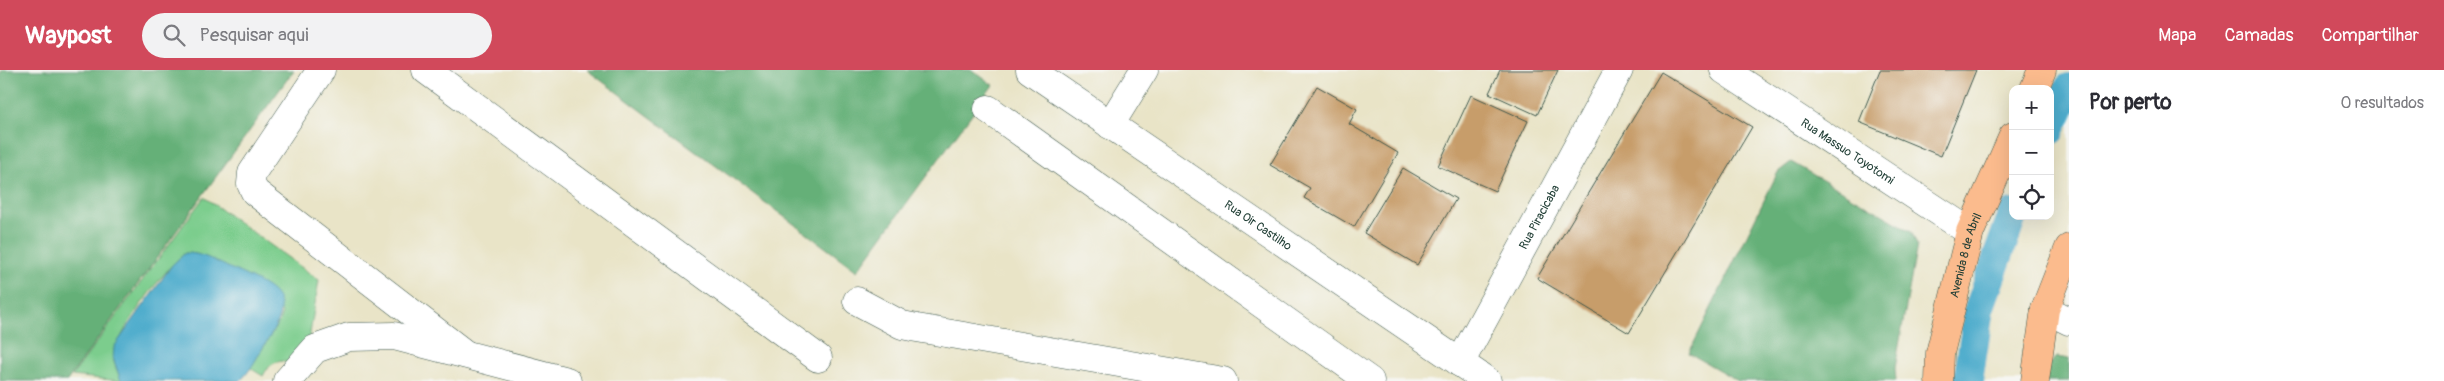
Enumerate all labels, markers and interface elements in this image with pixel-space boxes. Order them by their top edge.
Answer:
search box [142,13,492,58]
text: Waypost [25,21,112,50]
icon: search [160,21,188,49]
text: Pesquisar aqui [200,23,309,47]
text: Mapa [2158,24,2196,47]
text: Camadas [2224,24,2294,47]
text: Compartilhar [2322,24,2419,47]
map controls [2009,85,2054,220]
button: + [2009,85,2054,130]
text: Por perto [2089,89,2171,116]
text: 0 resultados [2340,93,2424,113]
street label: Rua Massuo Toyotomi [1798,116,1897,188]
button: − [2009,130,2054,175]
button: locate [2009,175,2054,220]
street label: Rua Piracicaba [1516,182,1563,252]
street label: Rua Oir Castilho [1221,197,1295,254]
street label: Avenida 8 de Abril [1947,211,1986,299]

